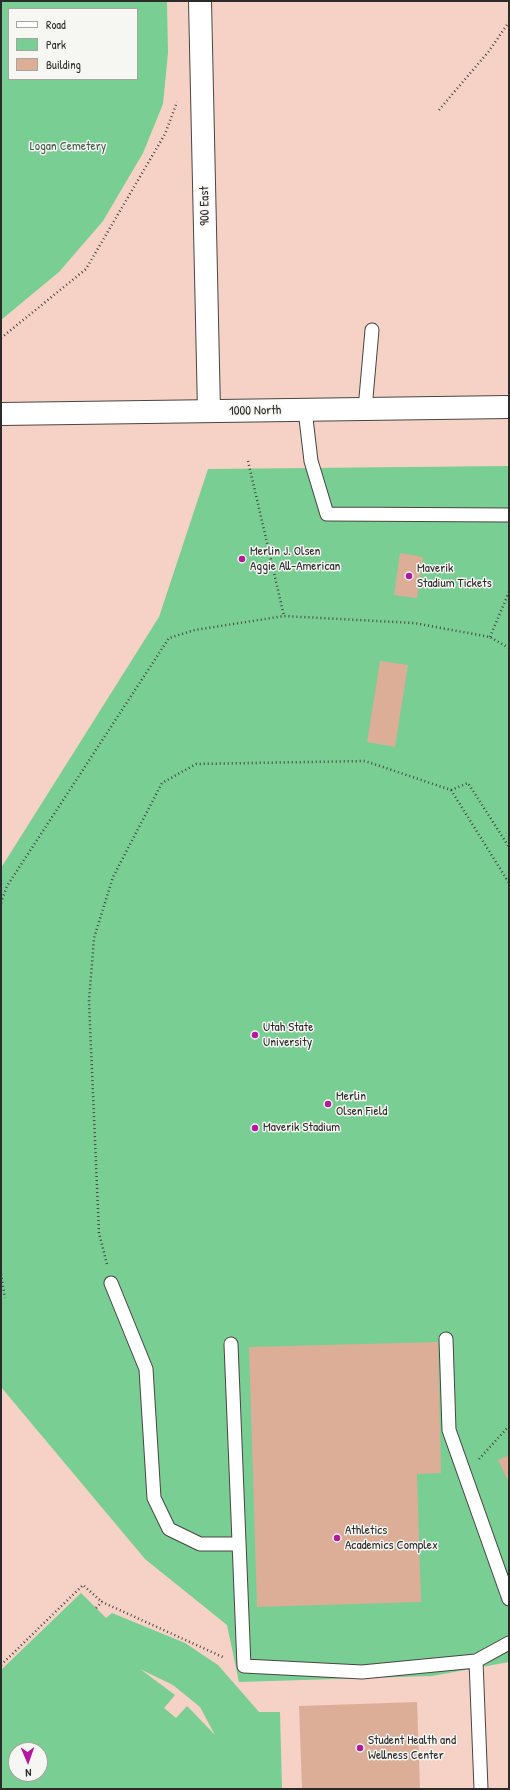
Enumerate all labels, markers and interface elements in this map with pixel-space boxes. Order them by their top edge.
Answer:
legend [8,8,138,80]
text: Road [46,16,66,33]
text: Park [46,36,66,53]
text: Building [46,56,81,73]
park label: Logan Cemetery [30,139,106,155]
street label: 900 East [197,186,213,226]
street label: 1000 North [229,403,281,419]
place label: Merlin J. Olsen Aggie All-American [250,544,340,575]
marker: Merlin J. Olsen Aggie All-American [237,554,247,564]
place label: Maverik Stadium Tickets [417,561,492,592]
marker: Maverik Stadium Tickets [404,571,414,581]
place label: Utah State University [263,1020,313,1051]
marker: Utah State University [250,1030,260,1040]
place label: Merlin Olsen Field [336,1089,387,1120]
marker: Merlin Olsen Field [323,1099,333,1109]
place label: Maverik Stadium [263,1120,340,1136]
marker: Maverik Stadium [250,1123,260,1133]
place label: Athletics Academics Complex [345,1523,438,1554]
marker: Athletics Academics Complex [332,1533,342,1543]
place label: Student Health and Wellness Center [368,1733,456,1764]
north arrow [8,1742,48,1782]
marker: Student Health and Wellness Center [355,1743,365,1753]
text: N [25,1766,32,1780]

